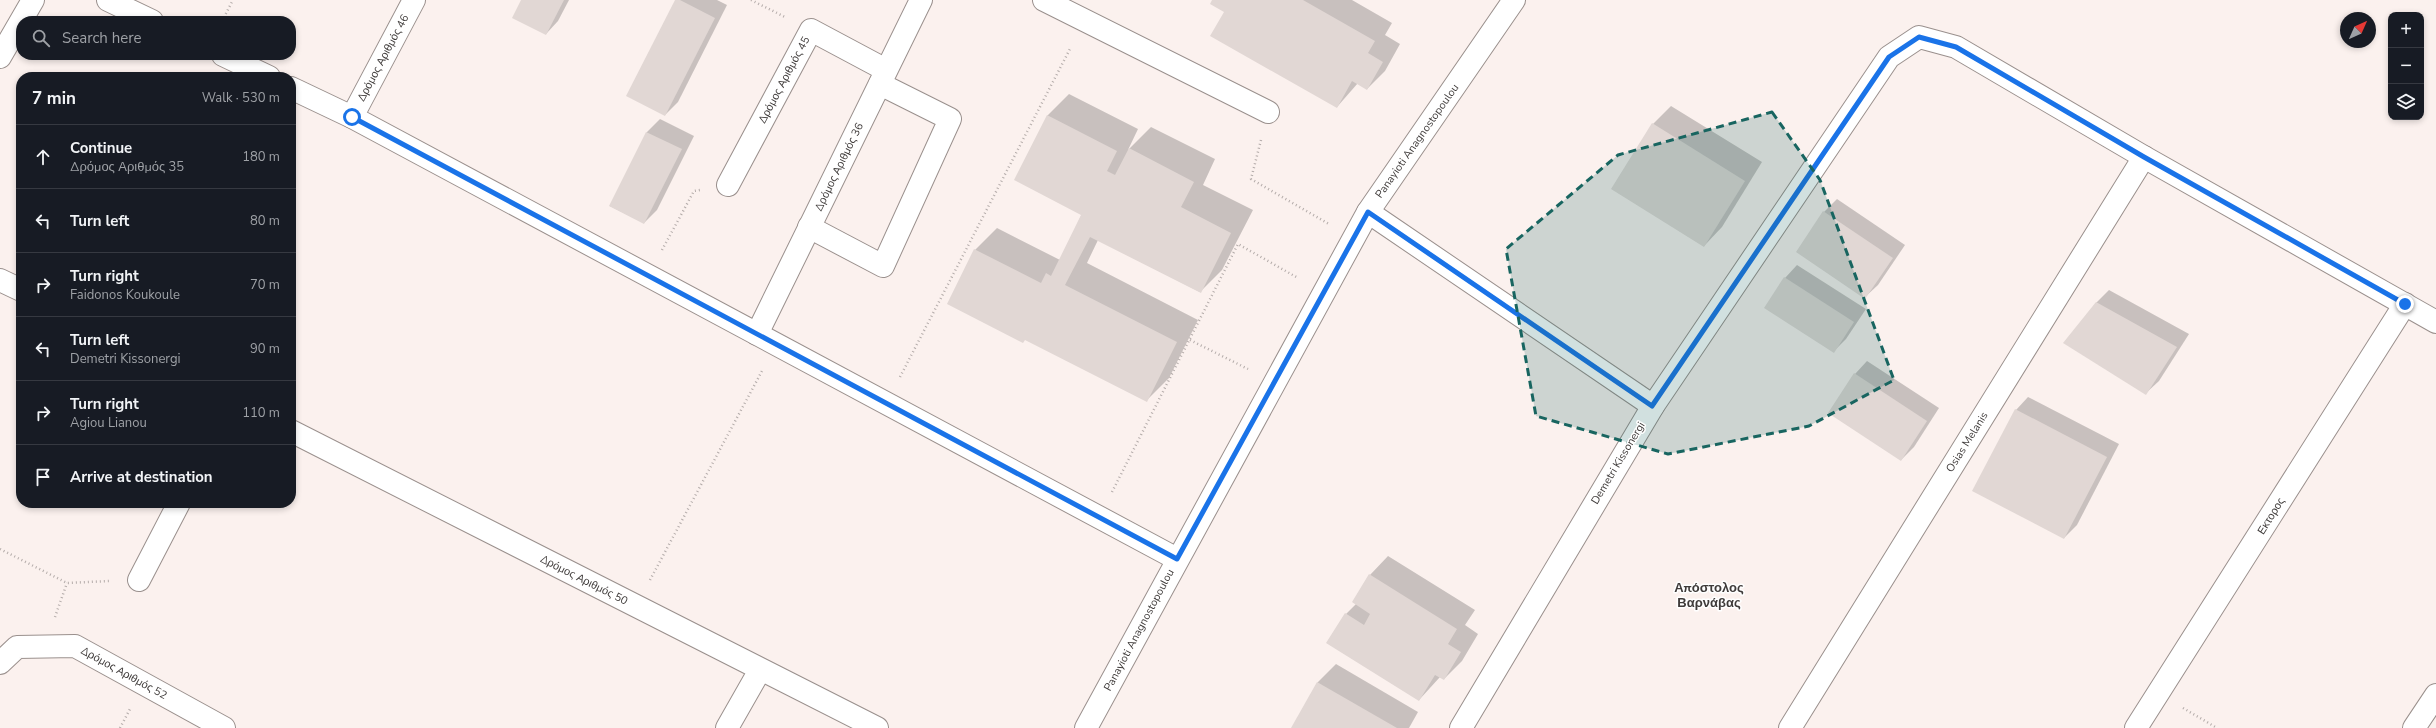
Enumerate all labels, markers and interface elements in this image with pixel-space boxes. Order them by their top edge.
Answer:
street label: Δρόμος Αριθμός 46 [354,11,412,104]
north arrow [2340,12,2376,48]
map controls [2388,12,2424,120]
button: + [2388,12,2424,48]
search box [16,16,296,60]
icon: search [30,27,52,49]
text: Search here [62,28,142,48]
street label: Δρόμος Αριθμός 45 [755,33,813,126]
button: − [2388,48,2424,84]
street label: Panayioti Anagnostopoulou [1372,81,1462,201]
button: layers [2388,84,2424,120]
text: 7 min [32,87,76,110]
text: Walk · 530 m [202,89,280,107]
route start [343,108,361,126]
street label: Δρόμος Αριθμός 36 [811,120,867,214]
text: Continue [70,138,132,158]
icon: ahead [32,146,54,168]
text: 180 m [242,148,280,166]
text: Δρόμος Αριθμός 35 [70,158,184,176]
icon: left [32,210,54,232]
text: Turn left [70,211,129,231]
text: 80 m [250,212,280,230]
text: Turn right [70,266,139,286]
icon: right [32,274,54,296]
text: 70 m [250,276,280,294]
text: Faidonos Koukoule [70,286,180,304]
route end [2396,295,2414,313]
text: Turn left [70,330,129,350]
icon: left [32,338,54,360]
text: 90 m [250,340,280,358]
text: Demetri Kissonergi [70,350,181,368]
text: Turn right [70,394,139,414]
icon: right [32,402,54,424]
text: 110 m [242,404,280,422]
street label: Osias Melanis [1942,409,1992,475]
text: Agiou Lianou [70,414,147,432]
street label: Demetri Kissonergi [1587,419,1649,507]
icon: arrive [32,466,54,488]
text: Arrive at destination [70,467,213,487]
street label: Εκτορος [2254,495,2288,537]
street label: Δρόμος Αριθμός 50 [538,551,631,609]
street label: Panayioti Anagnostopoulou [1100,566,1178,694]
district label: Απόστολος Βαρνάβας [1674,579,1744,612]
street label: Δρόμος Αριθμός 52 [78,643,170,703]

